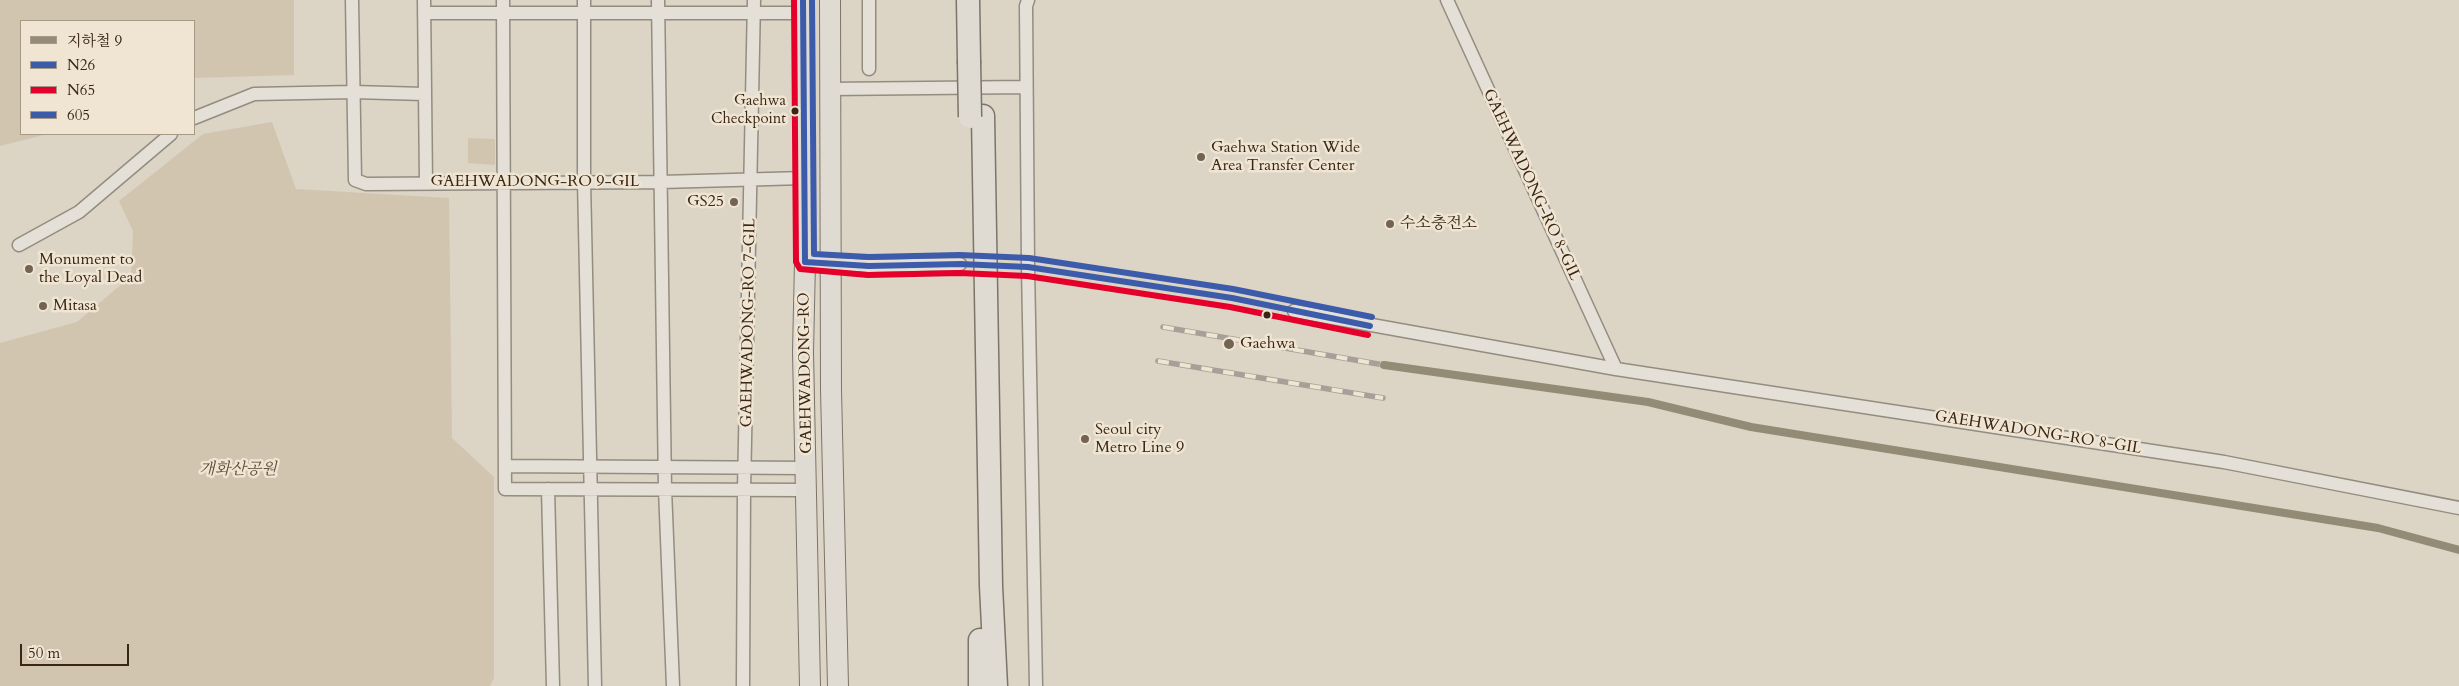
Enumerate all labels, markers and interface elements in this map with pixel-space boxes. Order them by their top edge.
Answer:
legend [20,20,195,135]
text: 지하철 9 [67,31,122,51]
text: N26 [67,55,95,75]
text: N65 [67,80,95,100]
street label: GAEHWADONG-RO 8-GIL [1478,86,1584,284]
place label: Gaehwa Checkpoint [711,93,786,128]
text: 605 [67,105,90,125]
marker: Gaehwa Checkpoint [790,106,800,116]
place label: Gaehwa Station Wide Area Transfer Center [1211,138,1360,176]
marker: Gaehwa Station Wide Area Transfer Center [1195,151,1207,163]
street label: GAEHWADONG-RO 9-GIL [431,172,639,192]
place label: GS25 [687,192,724,212]
marker: GS25 [728,196,740,208]
place label: 수소충전소 [1400,214,1477,234]
street label: GAEHWADONG-RO 7-GIL [738,218,760,428]
marker: 수소충전소 [1384,218,1396,230]
place label: Monument to the Loyal Dead [39,250,142,288]
marker: Monument to the Loyal Dead [23,263,35,275]
street label: GAEHWADONG-RO [795,292,817,454]
place label: Mitasa [53,296,97,316]
marker: Mitasa [37,300,49,312]
unlabelled marker [1262,310,1272,320]
place label: Gaehwa [1240,334,1295,354]
marker: Gaehwa [1222,337,1236,351]
street label: GAEHWADONG-RO 8-GIL [1933,407,2143,459]
place label: Seoul city Metro Line 9 [1095,420,1184,458]
marker: Seoul city Metro Line 9 [1079,433,1091,445]
park label: 개화산공원 [199,460,277,480]
scale bar [22,634,131,666]
text: 50 m [28,643,60,663]

